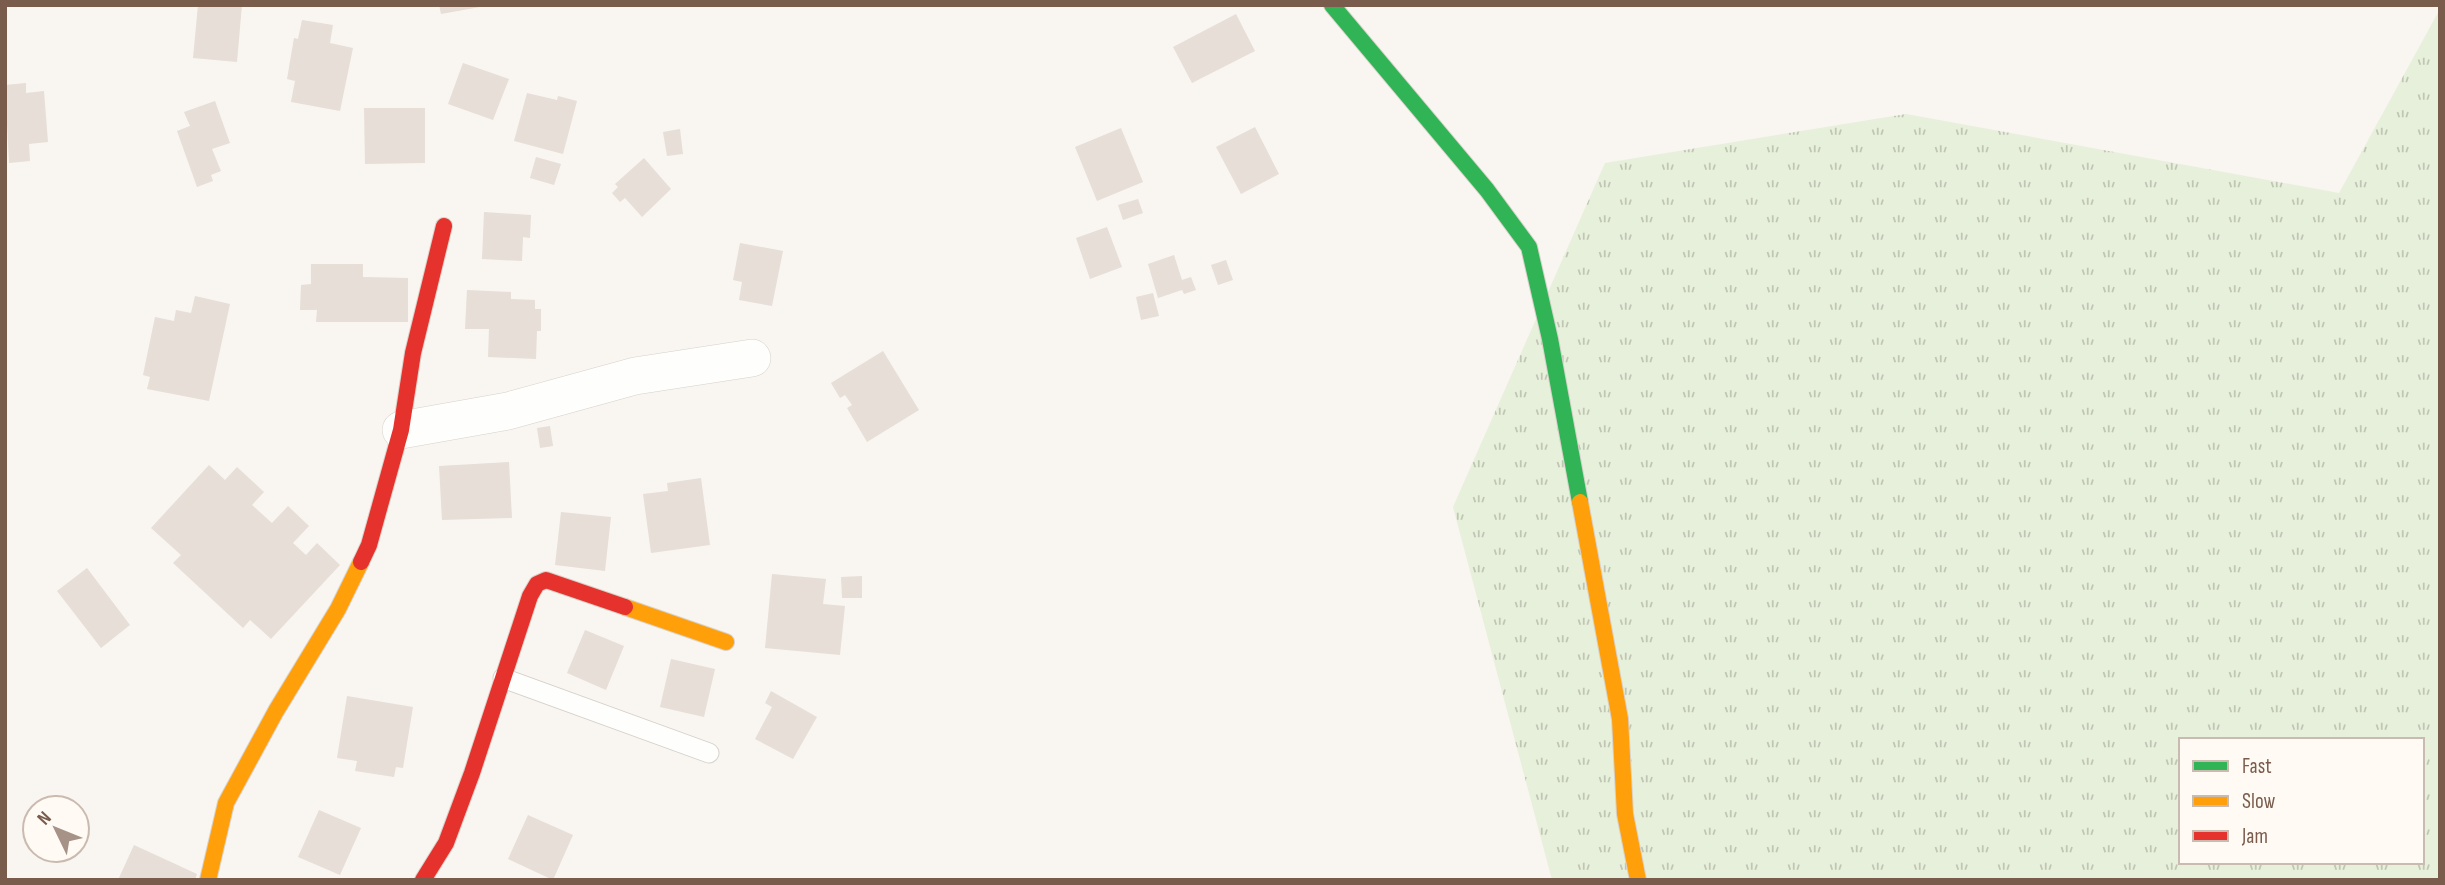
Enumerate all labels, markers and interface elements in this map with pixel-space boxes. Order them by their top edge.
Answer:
legend [2179,738,2424,864]
text: Fast [2242,754,2272,779]
text: Slow [2242,789,2276,814]
north arrow [21,794,91,864]
text: N [33,807,57,830]
text: Jam [2241,824,2268,849]

